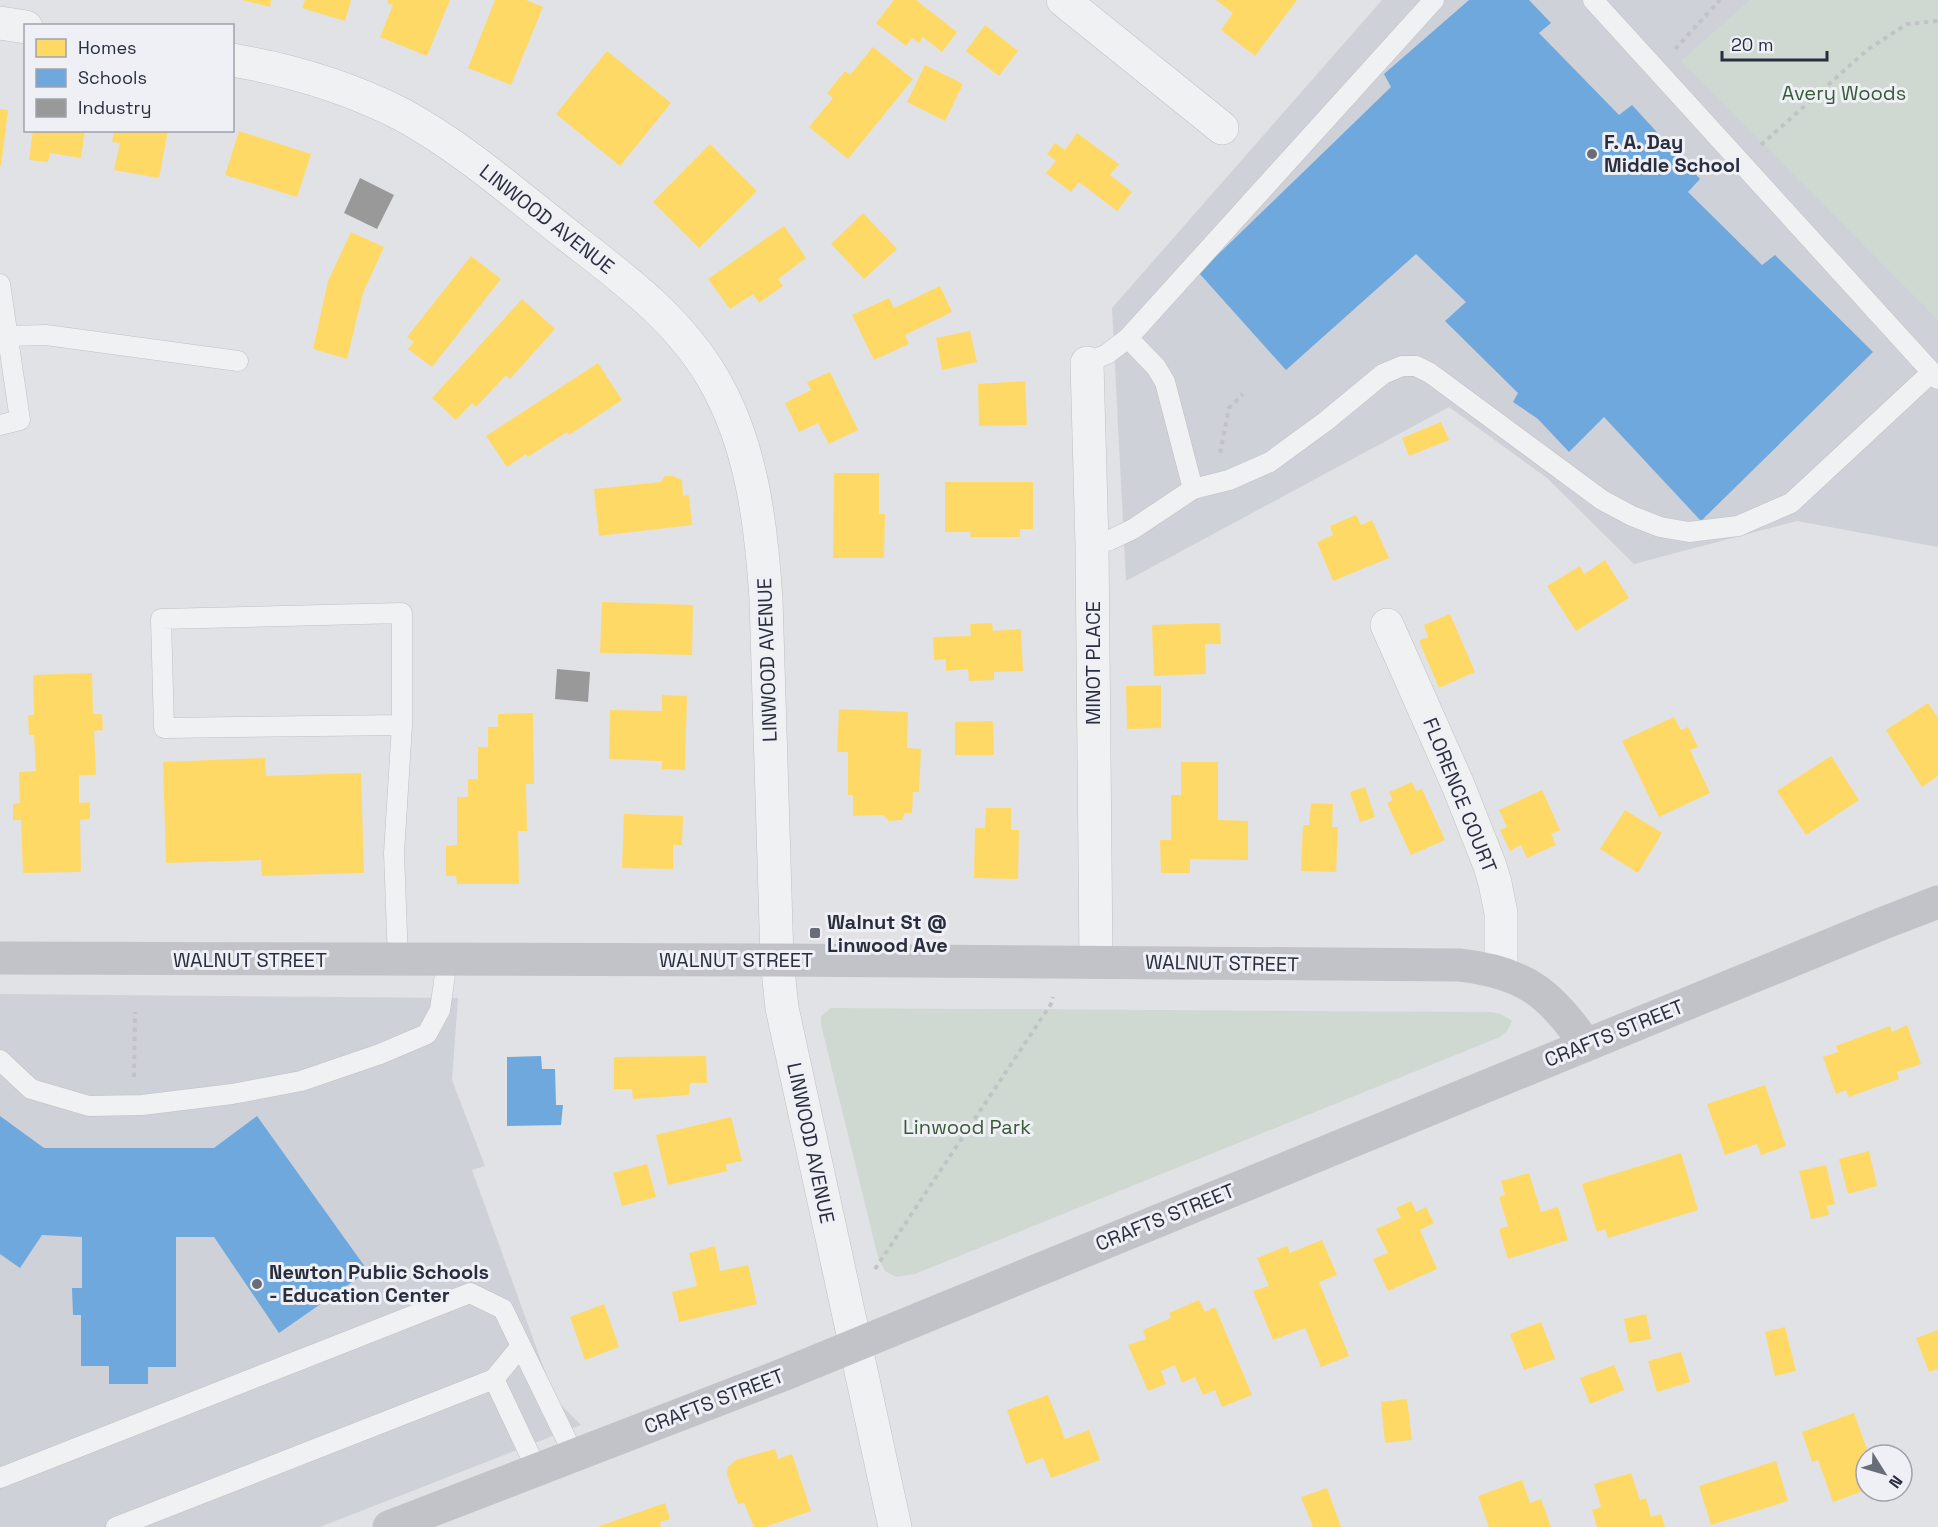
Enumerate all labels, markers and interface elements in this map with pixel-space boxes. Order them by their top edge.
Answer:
legend [24,24,234,132]
scale bar [1722,24,1827,62]
text: 20 m [1731,33,1774,56]
text: Homes [78,36,137,59]
text: Schools [78,66,147,89]
park label: Avery Woods [1782,80,1906,106]
text: Industry [78,96,151,119]
place label: F. A. Day Middle School [1604,129,1740,178]
marker: F. A. Day Middle School [1585,147,1599,161]
street label: LINWOOD AVENUE [474,158,620,280]
street label: LINWOOD AVENUE [751,578,783,742]
street label: MINOT PLACE [1080,601,1106,725]
street label: FLORENCE COURT [1417,714,1503,876]
place label: Walnut St @ Linwood Ave [827,909,948,958]
marker: Walnut St @ Linwood Ave [808,926,822,940]
street label: WALNUT STREET [173,947,327,973]
street label: WALNUT STREET [659,947,813,973]
street label: WALNUT STREET [1145,949,1299,977]
street label: CRAFTS STREET [1541,993,1688,1073]
street label: LINWOOD AVENUE [781,1060,841,1226]
park label: Linwood Park [903,1114,1031,1140]
street label: CRAFTS STREET [1092,1177,1239,1257]
place label: Newton Public Schools - Education Center [269,1259,489,1308]
marker: Newton Public Schools - Education Center [250,1277,264,1291]
street label: CRAFTS STREET [640,1362,788,1440]
north arrow [1854,1443,1914,1503]
text: N [1884,1471,1907,1492]

